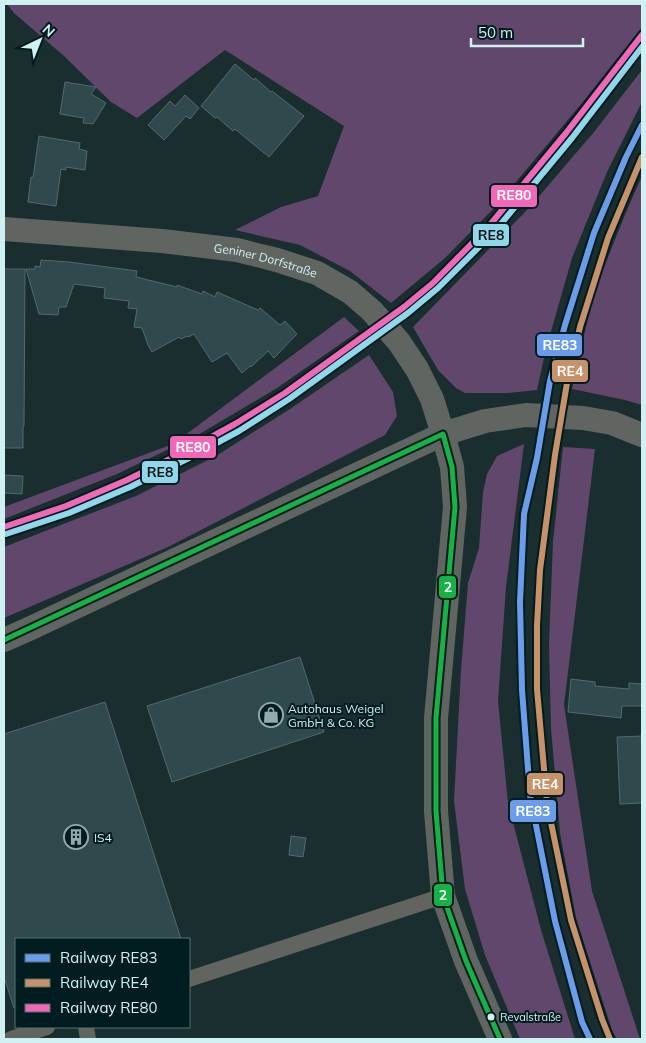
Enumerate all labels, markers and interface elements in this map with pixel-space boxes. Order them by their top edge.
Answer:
north arrow [15,15,65,65]
scale bar [471,15,584,47]
text: N [39,20,59,41]
text: 50 m [478,23,513,42]
line badge: RE80 [490,184,538,208]
text: RE80 [497,186,531,204]
line badge: RE8 [472,223,510,247]
text: RE8 [478,226,504,244]
street label: Geniner Dorfstraße [213,240,319,280]
line badge: RE83 [536,333,583,357]
text: RE83 [543,336,577,354]
line badge: RE4 [551,359,589,383]
text: RE4 [557,362,584,380]
line badge: RE80 [169,435,217,459]
text: RE80 [176,438,210,456]
line badge: RE8 [141,460,179,484]
text: RE8 [147,463,173,481]
line badge: 2 [438,575,457,599]
text: 2 [444,578,452,596]
place label: Autohaus Weigel GmbH & Co. KG [288,701,384,730]
shop icon: Autohaus Weigel GmbH & Co. KG [258,702,284,728]
line badge: RE4 [526,772,564,796]
text: RE4 [532,775,559,793]
line badge: RE83 [509,799,557,823]
text: RE83 [516,802,550,820]
building icon: IS4 [63,824,89,850]
place label: IS4 [94,830,112,845]
line badge: 2 [433,883,453,907]
text: 2 [439,886,447,904]
legend [15,938,190,1028]
text: Railway RE83 [60,948,157,967]
text: Railway RE4 [60,973,148,992]
text: Railway RE80 [60,998,157,1017]
place label: Revalstraße [500,1010,561,1024]
marker: Revalstraße [486,1012,496,1022]

